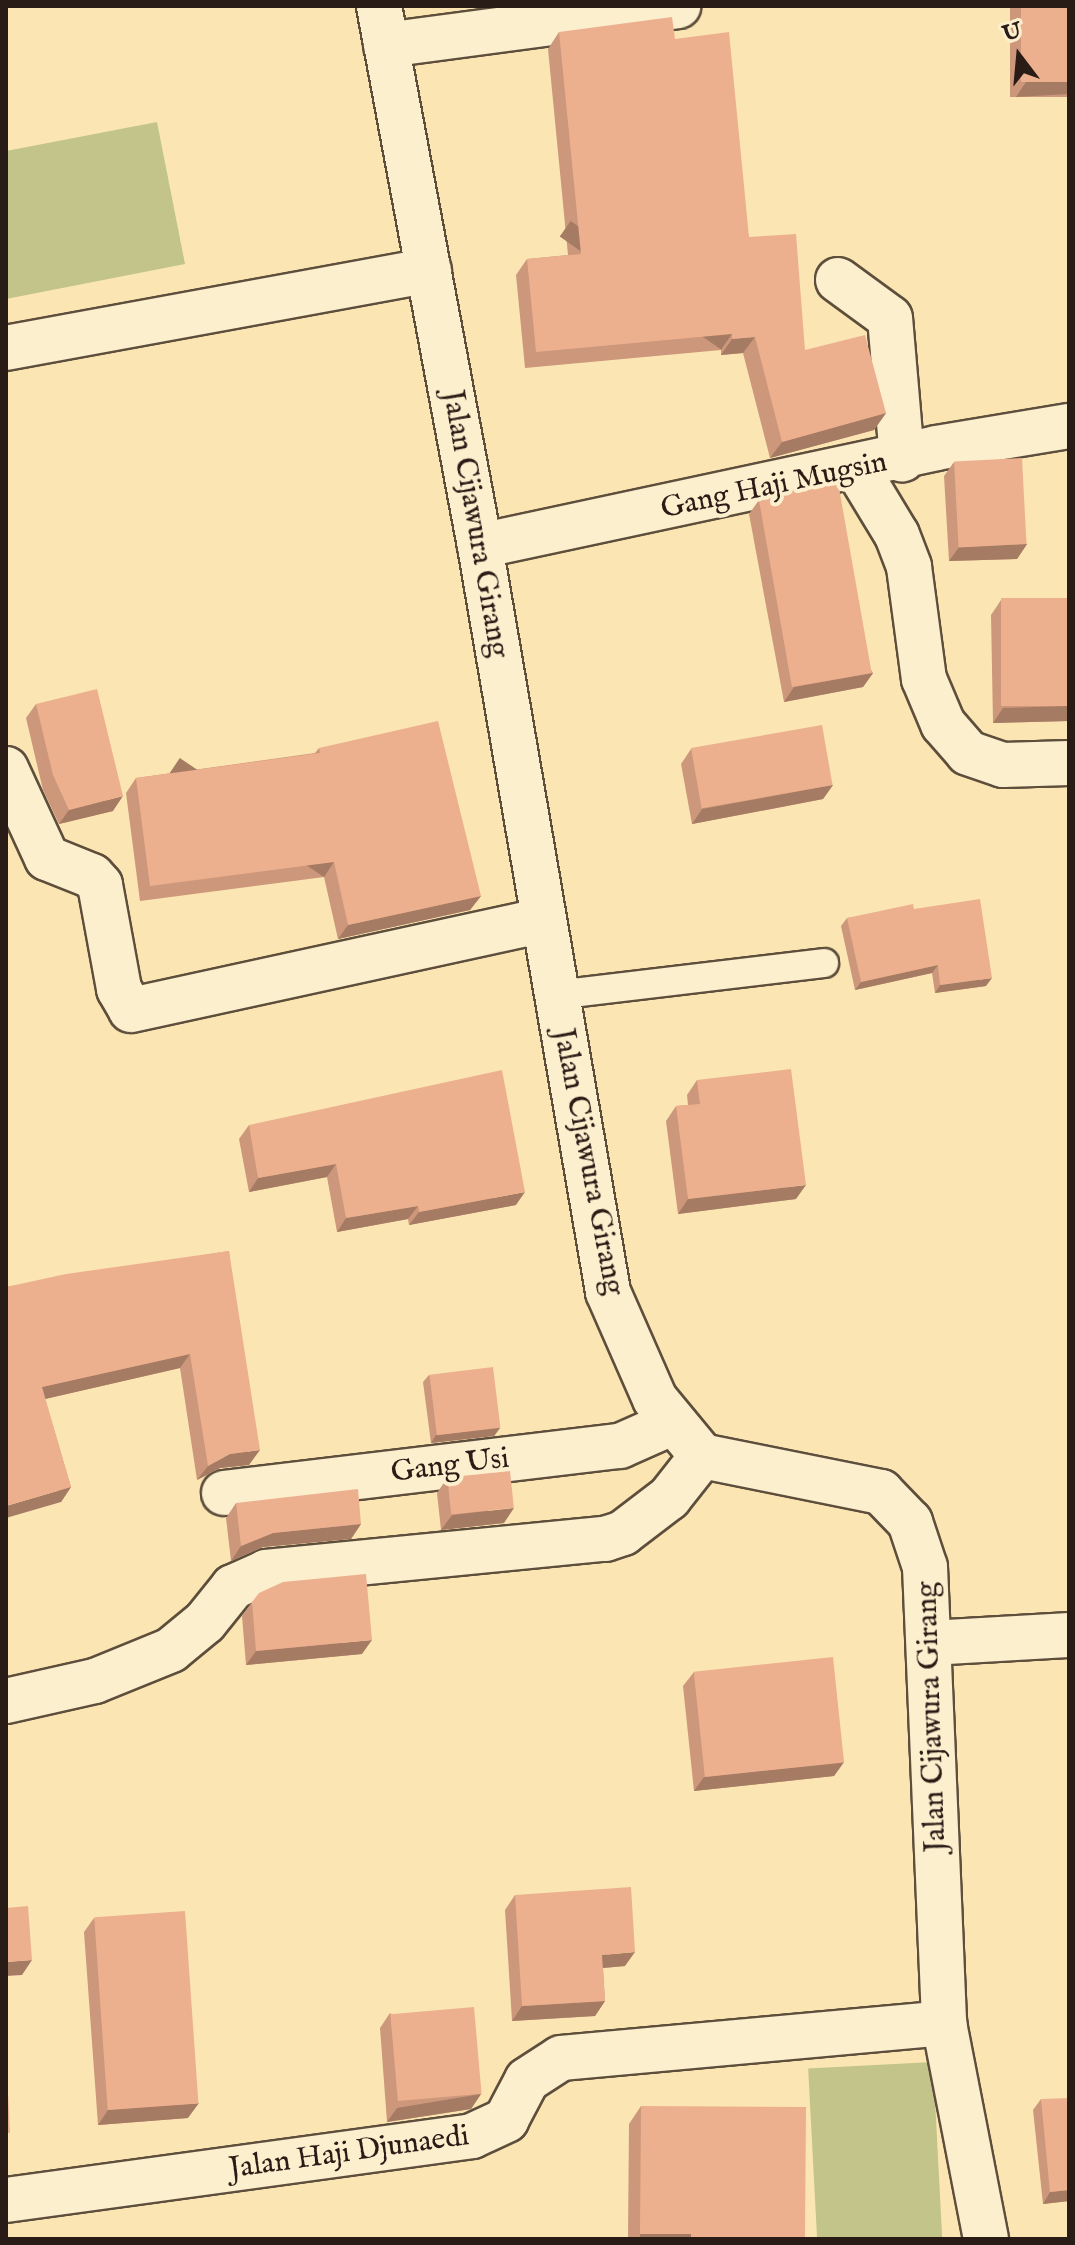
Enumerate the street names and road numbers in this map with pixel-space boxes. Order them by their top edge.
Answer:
street label: Jalan Cijawura Girang [434,387,516,661]
street label: Gang Haji Mugsin [658,444,890,528]
street label: Jalan Cijawura Girang [544,1026,632,1298]
street label: Gang Usi [389,1441,511,1491]
street label: Jalan Cijawura Girang [909,1581,955,1853]
street label: Jalan Haji Djunaedi [227,2118,471,2188]

